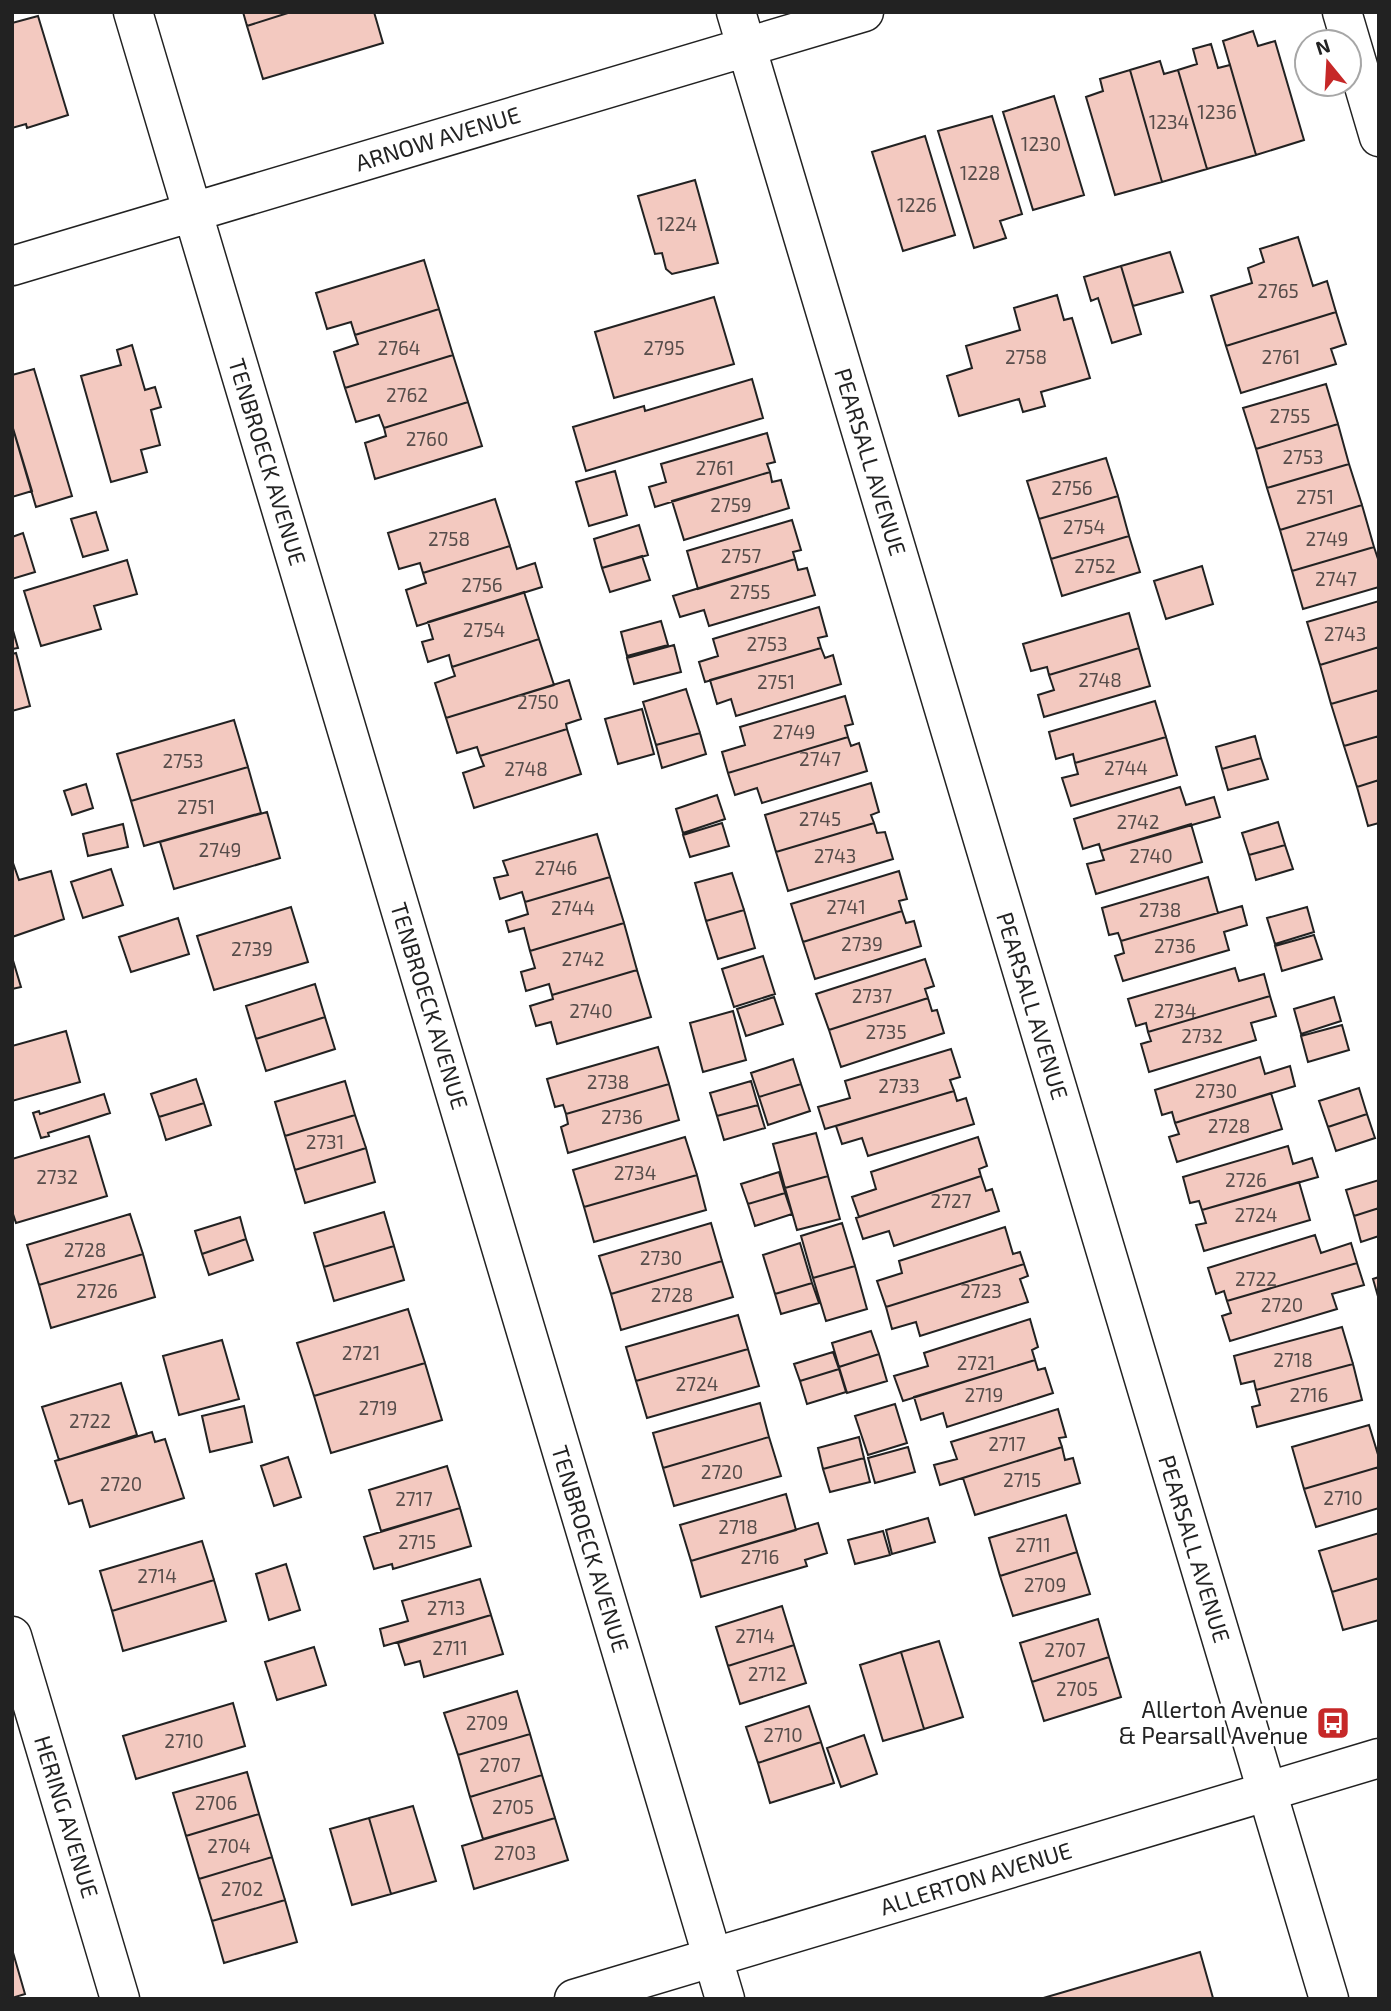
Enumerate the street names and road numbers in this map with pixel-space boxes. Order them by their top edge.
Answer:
street label: ARNOW AVENUE [352,100,524,176]
street label: TENBROECK AVENUE [223,355,313,569]
street label: PEARSALL AVENUE [829,365,913,559]
street label: TENBROECK AVENUE [385,899,475,1113]
street label: PEARSALL AVENUE [991,909,1075,1103]
street label: TENBROECK AVENUE [546,1442,636,1656]
street label: PEARSALL AVENUE [1153,1452,1237,1646]
street label: HERING AVENUE [29,1732,105,1901]
street label: ALLERTON AVENUE [877,1836,1075,1920]

